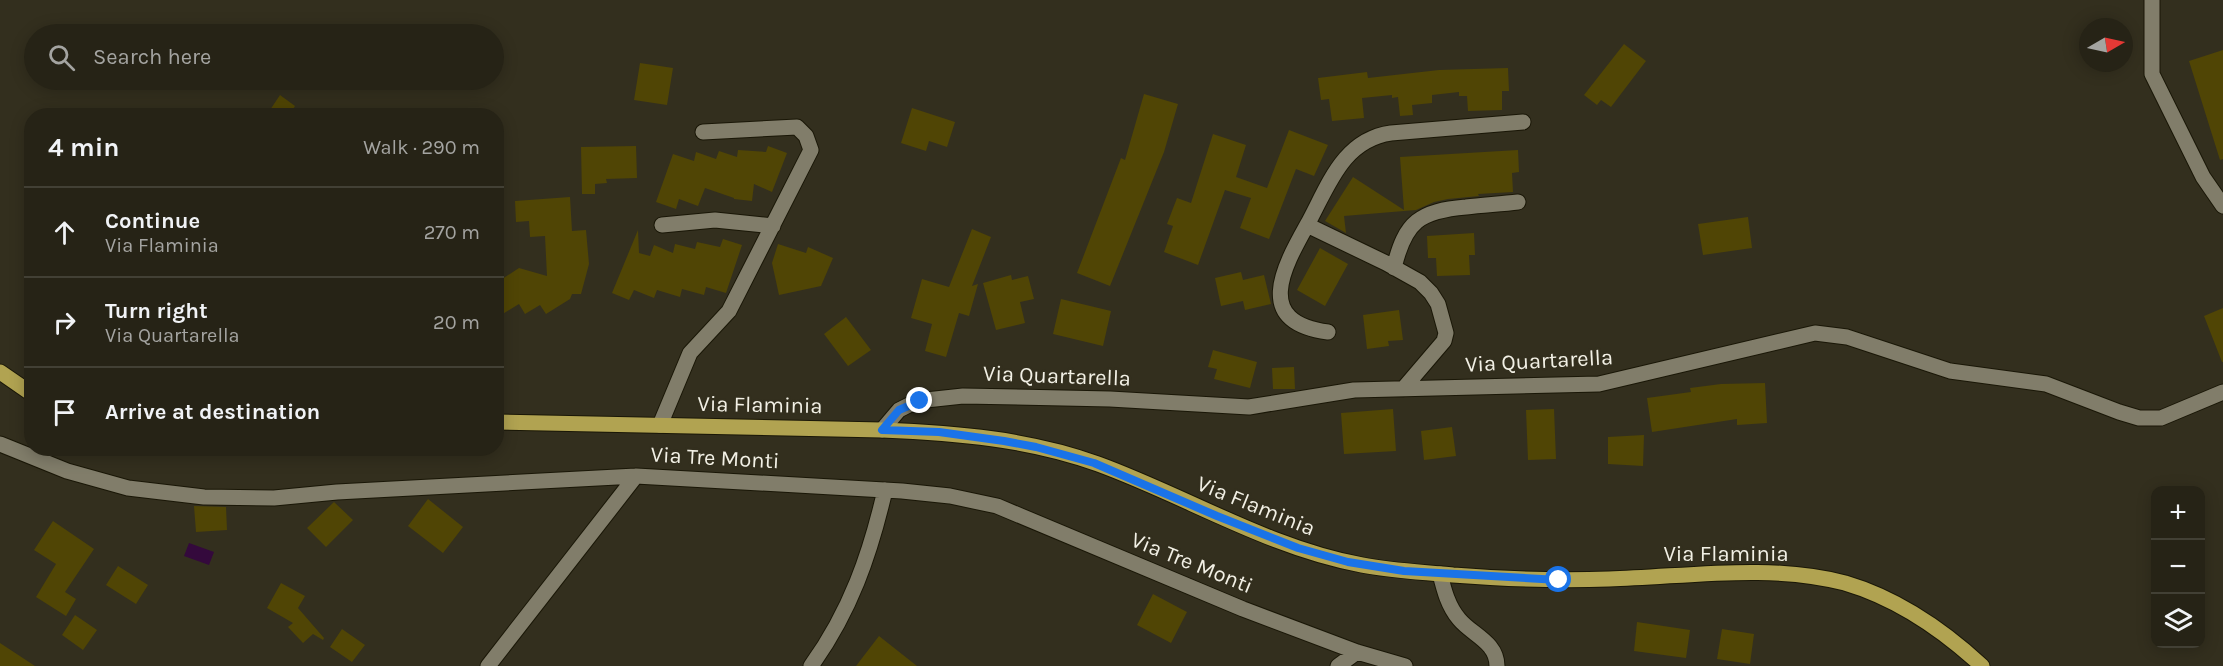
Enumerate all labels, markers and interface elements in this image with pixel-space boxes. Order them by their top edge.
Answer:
north arrow [2079,18,2133,72]
search box [24,24,504,90]
icon: search [45,41,78,74]
text: Search here [93,44,211,70]
text: 4 min [48,132,119,163]
text: Walk · 290 m [363,136,480,159]
text: Continue [105,208,200,234]
icon: ahead [48,216,81,249]
text: 270 m [424,221,480,244]
text: Via Flaminia [105,234,219,257]
text: Turn right [105,298,208,324]
icon: right [48,306,81,339]
text: 20 m [433,311,480,334]
text: Via Quartarella [105,324,240,347]
street label: Via Quartarella [1464,344,1614,378]
street label: Via Quartarella [983,360,1131,392]
route end [906,387,932,413]
street label: Via Flaminia [697,391,823,419]
icon: arrive [48,396,81,429]
text: Arrive at destination [105,399,320,425]
street label: Via Tre Monti [650,442,780,474]
street label: Via Flaminia [1193,471,1319,541]
map controls [2151,486,2205,648]
button: + [2151,486,2205,540]
street label: Via Tre Monti [1127,527,1257,599]
button: − [2151,540,2205,594]
street label: Via Flaminia [1663,541,1789,567]
route start [1545,566,1571,592]
button: layers [2151,594,2205,648]

